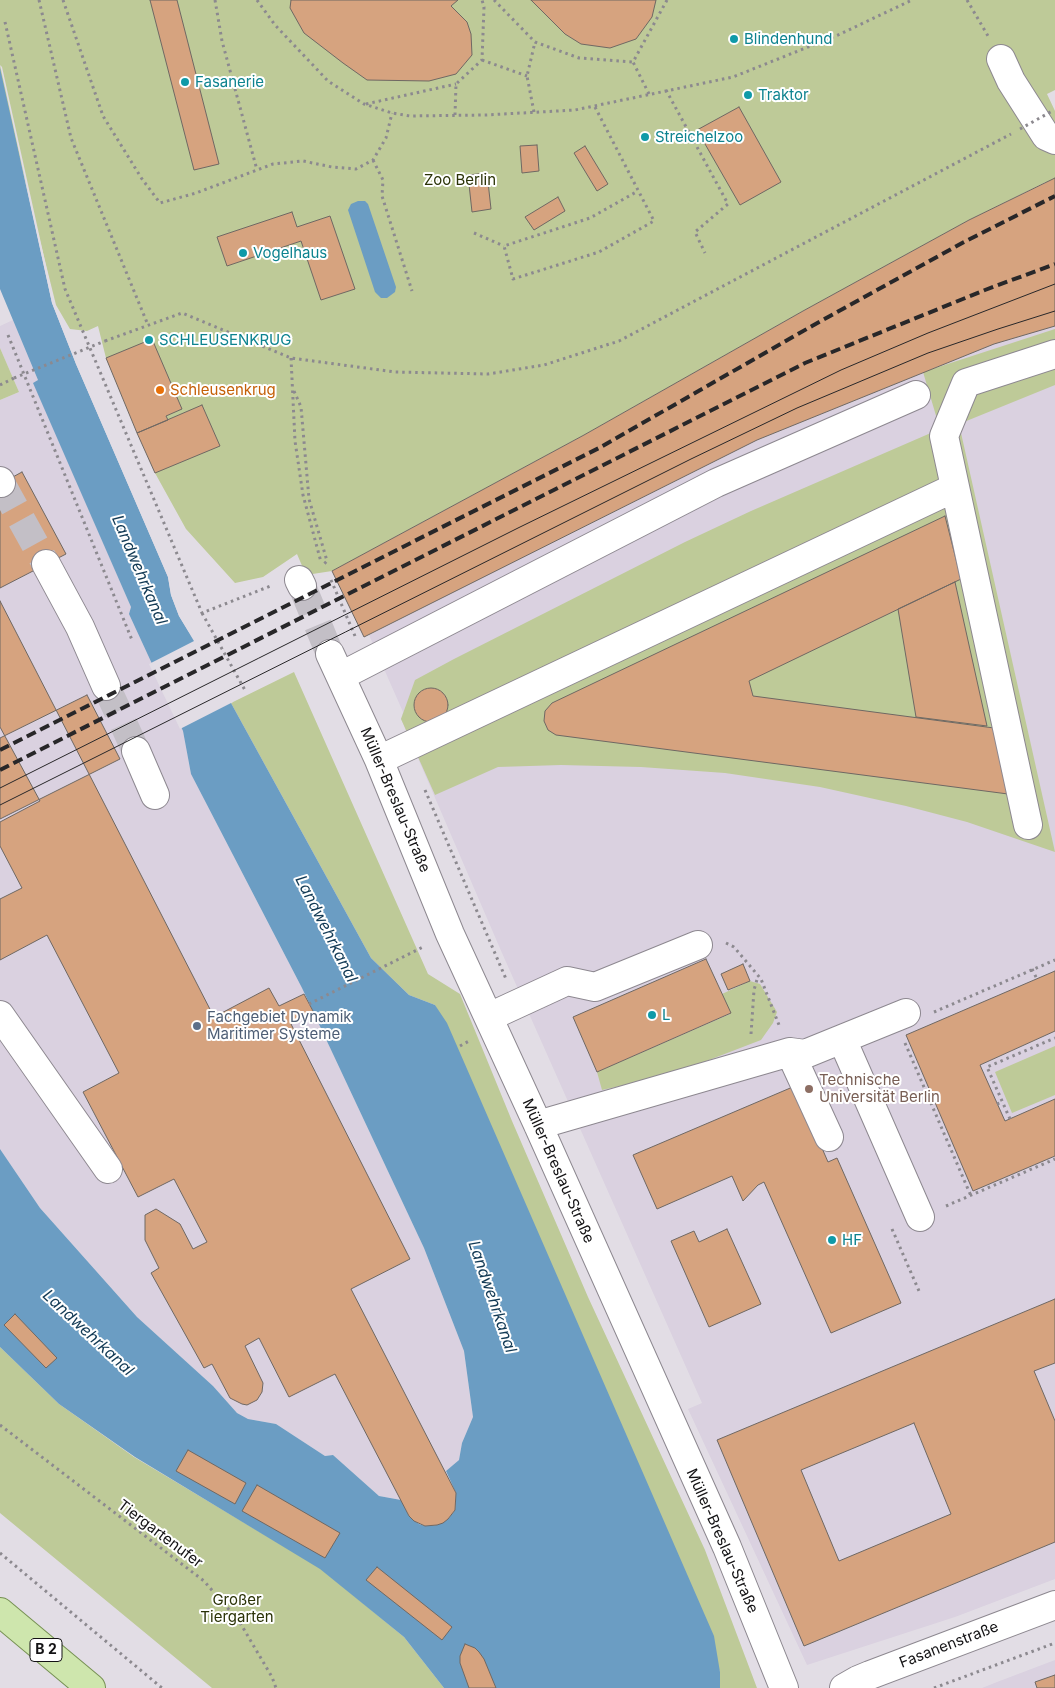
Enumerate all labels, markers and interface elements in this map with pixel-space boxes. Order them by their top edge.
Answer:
place label: Blindenhund [744,30,833,48]
marker: Blindenhund [728,33,740,45]
place label: Fasanerie [195,73,264,91]
marker: Fasanerie [179,76,191,88]
place label: Traktor [758,86,809,104]
marker: Traktor [742,89,754,101]
place label: Streichelzoo [655,128,743,146]
marker: Streichelzoo [639,131,651,143]
park label: Zoo Berlin [424,171,496,189]
place label: Vogelhaus [253,244,327,262]
marker: Vogelhaus [237,247,249,259]
place label: SCHLEUSENKRUG [159,331,291,349]
marker: SCHLEUSENKRUG [143,334,155,346]
place label: Schleusenkrug [170,381,276,399]
marker: Schleusenkrug [154,384,166,396]
water label: Landwehrkanal [107,512,171,628]
street label: Müller-Breslau-Straße [356,725,434,875]
water label: Landwehrkanal [291,872,361,986]
place label: L [662,1006,670,1024]
place label: Fachgebiet Dynamik Maritimer Systeme [207,1008,352,1043]
marker: L [646,1009,658,1021]
marker: Fachgebiet Dynamik Maritimer Systeme [191,1020,203,1032]
place label: Technische Universität Berlin [819,1071,940,1106]
marker: Technische Universität Berlin [803,1083,815,1095]
street label: Müller-Breslau-Straße [518,1096,598,1246]
place label: HF [842,1231,862,1249]
marker: HF [826,1234,838,1246]
water label: Landwehrkanal [464,1238,520,1356]
water label: Landwehrkanal [39,1286,137,1380]
street label: Müller-Breslau-Straße [682,1466,762,1616]
street label: Tiergartenufer [114,1496,206,1572]
park label: Großer Tiergarten [200,1591,274,1626]
street label: Fasanenstraße [897,1618,1001,1672]
road number: B 2 [30,1638,62,1662]

